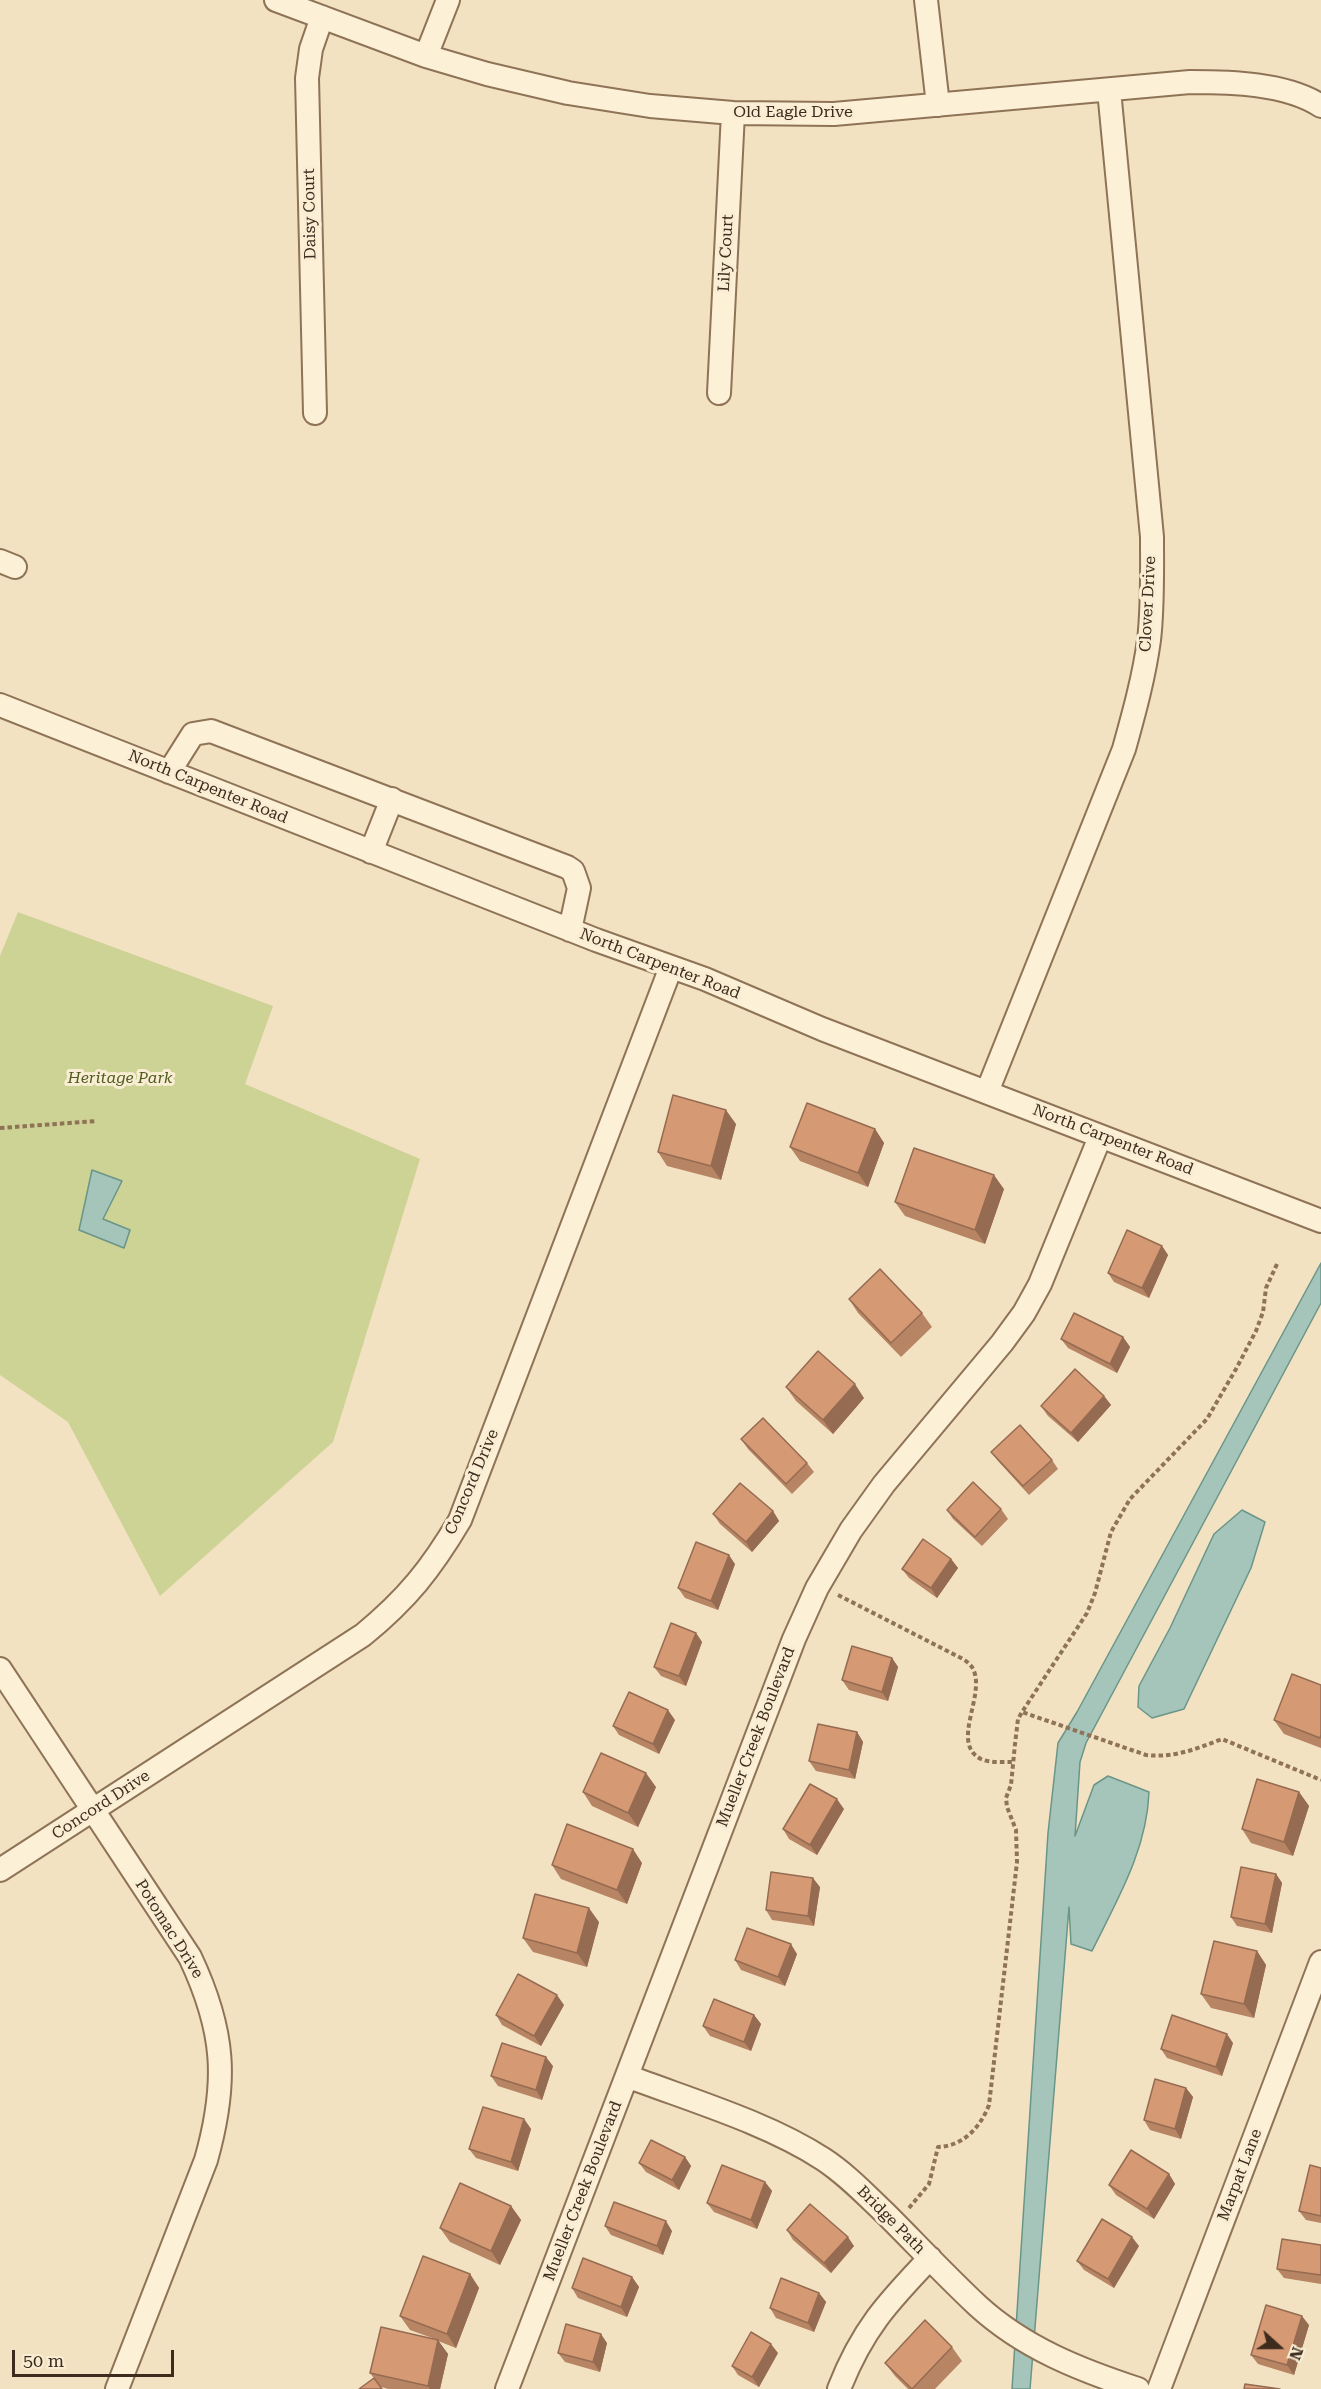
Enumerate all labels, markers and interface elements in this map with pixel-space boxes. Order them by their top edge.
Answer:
street label: Old Eagle Drive [733,102,853,122]
street label: Daisy Court [300,168,320,260]
street label: Lily Court [714,214,738,292]
street label: Clover Drive [1136,556,1160,652]
street label: North Carpenter Road [125,746,291,828]
street label: North Carpenter Road [577,924,743,1004]
park label: Heritage Park [68,1068,172,1088]
street label: North Carpenter Road [1030,1100,1196,1180]
street label: Concord Drive [441,1426,503,1538]
street label: Mueller Creek Boulevard [713,1644,799,1830]
street label: Concord Drive [48,1766,154,1844]
street label: Potomac Drive [131,1876,207,1982]
street label: Mueller Creek Boulevard [540,2098,626,2284]
street label: Marpat Lane [1214,2126,1266,2224]
street label: Bridge Path [853,2182,929,2258]
north arrow [1249,2317,1309,2377]
scale bar [15,2338,177,2376]
text: N [1285,2344,1307,2363]
text: 50 m [23,2350,64,2371]

